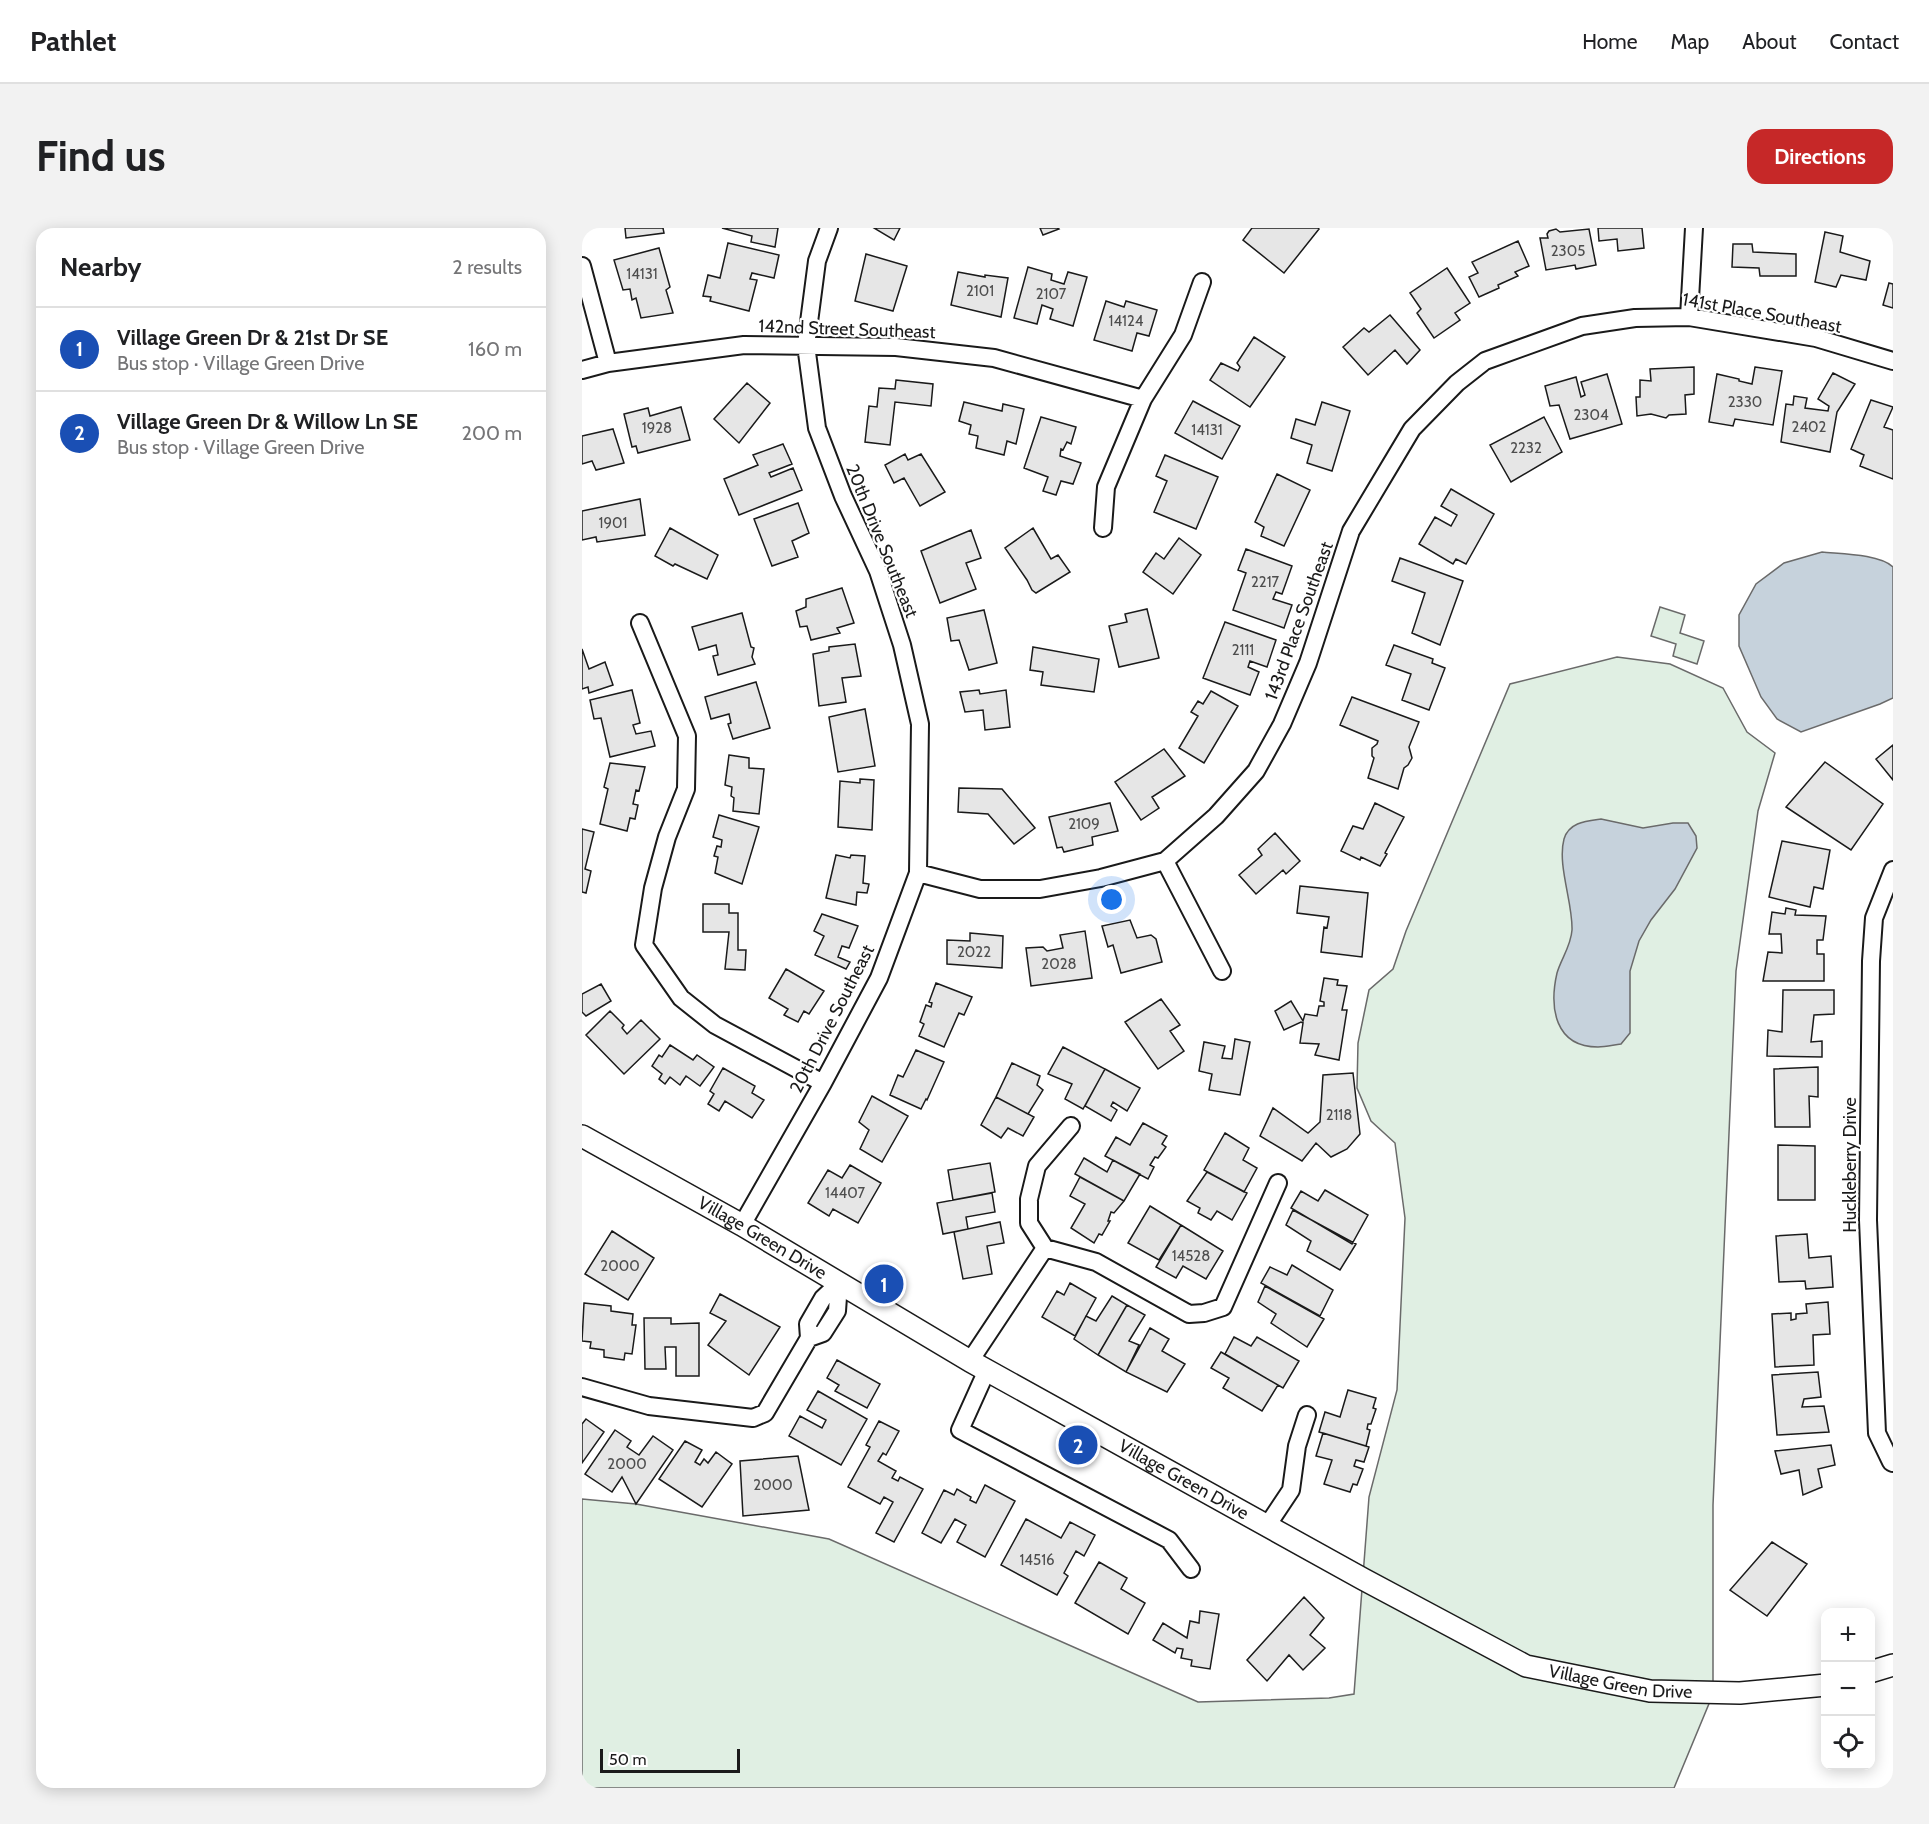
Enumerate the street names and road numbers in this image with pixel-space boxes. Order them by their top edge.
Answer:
street label: 141st Place Southeast [1681,288,1843,338]
street label: 142nd Street Southeast [758,315,936,343]
street label: 20th Drive Southeast [841,461,923,621]
street label: 143rd Place Southeast [1260,539,1338,703]
street label: 20th Drive Southeast [785,941,879,1097]
street label: Huckleberry Drive [1839,1097,1861,1233]
street label: Village Green Drive [694,1192,831,1284]
street label: Village Green Drive [1115,1435,1253,1524]
street label: Village Green Drive [1547,1660,1693,1703]

